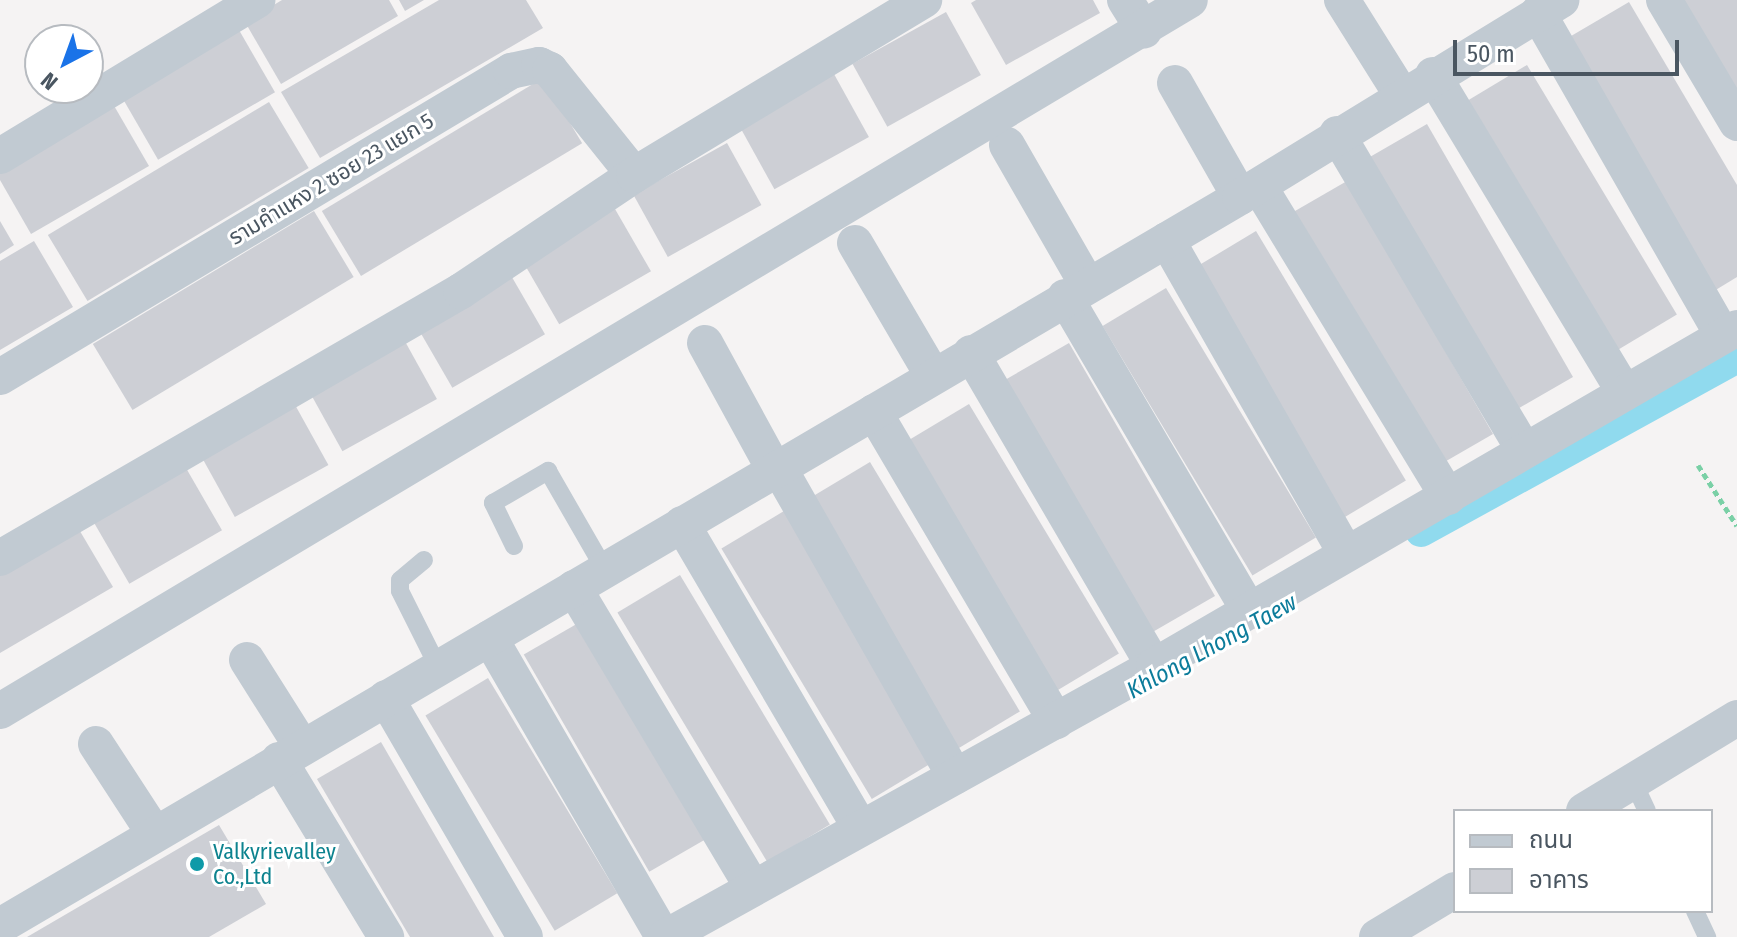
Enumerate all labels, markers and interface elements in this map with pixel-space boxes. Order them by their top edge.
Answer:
north arrow [24,24,104,104]
scale bar [1457,24,1683,74]
text: 50 m [1467,40,1515,68]
text: N [35,66,63,95]
street label: รามคำแหง 2 ซอย 23 แยก 5 [224,107,438,251]
water label: Khlong Lhong Taew [1122,588,1302,706]
legend [1453,809,1713,913]
text: ถนน [1529,826,1573,854]
place label: Valkyrievalley Co.,Ltd [213,838,336,890]
marker: Valkyrievalley Co.,Ltd [188,855,206,873]
text: อาคาร [1529,866,1589,894]

